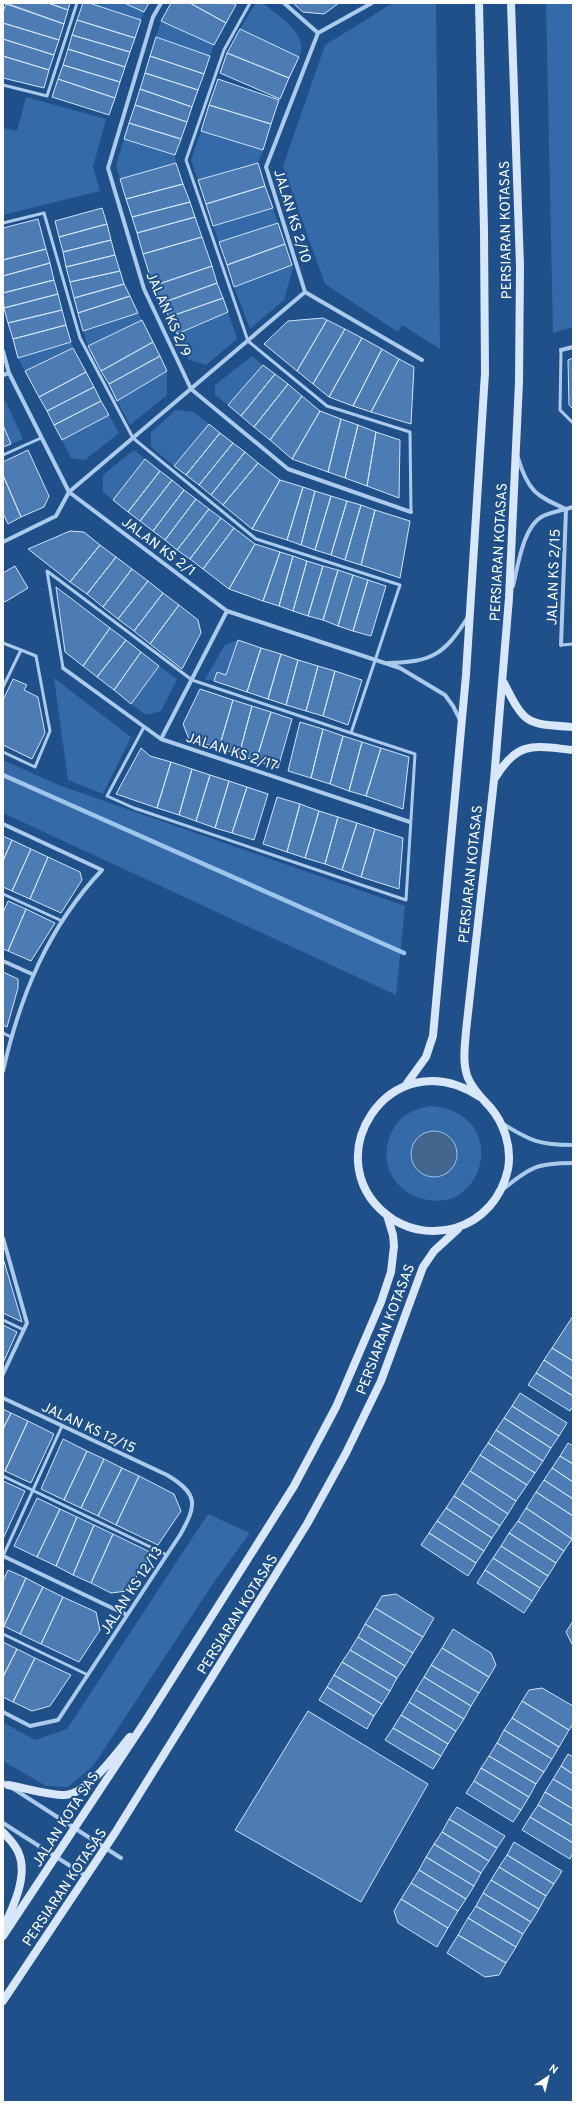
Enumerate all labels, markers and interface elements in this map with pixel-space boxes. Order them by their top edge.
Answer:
street label: PERSIARAN KOTASAS [497,161,516,299]
street label: JALAN KS 2/10 [269,168,314,265]
street label: JALAN KS 2/9 [141,270,194,360]
street label: PERSIARAN KOTASAS [487,482,512,622]
street label: JALAN KS 2/1 [118,514,198,580]
street label: JALAN KS 2/15 [544,528,565,626]
street label: JALAN KS 2/17 [184,730,279,775]
street label: PERSIARAN KOTASAS [456,804,487,944]
street label: PERSIARAN KOTASAS [354,1262,419,1397]
street label: JALAN KS 12/15 [39,1399,138,1458]
street label: JALAN KS 12/13 [97,1544,167,1638]
street label: PERSIARAN KOTASAS [194,1552,282,1678]
street label: JALAN KOTA SAS [29,1769,103,1870]
street label: PERSIARAN KOTASAS [19,1826,111,1950]
north arrow [528,2057,568,2097]
text: N [546,2062,560,2078]

